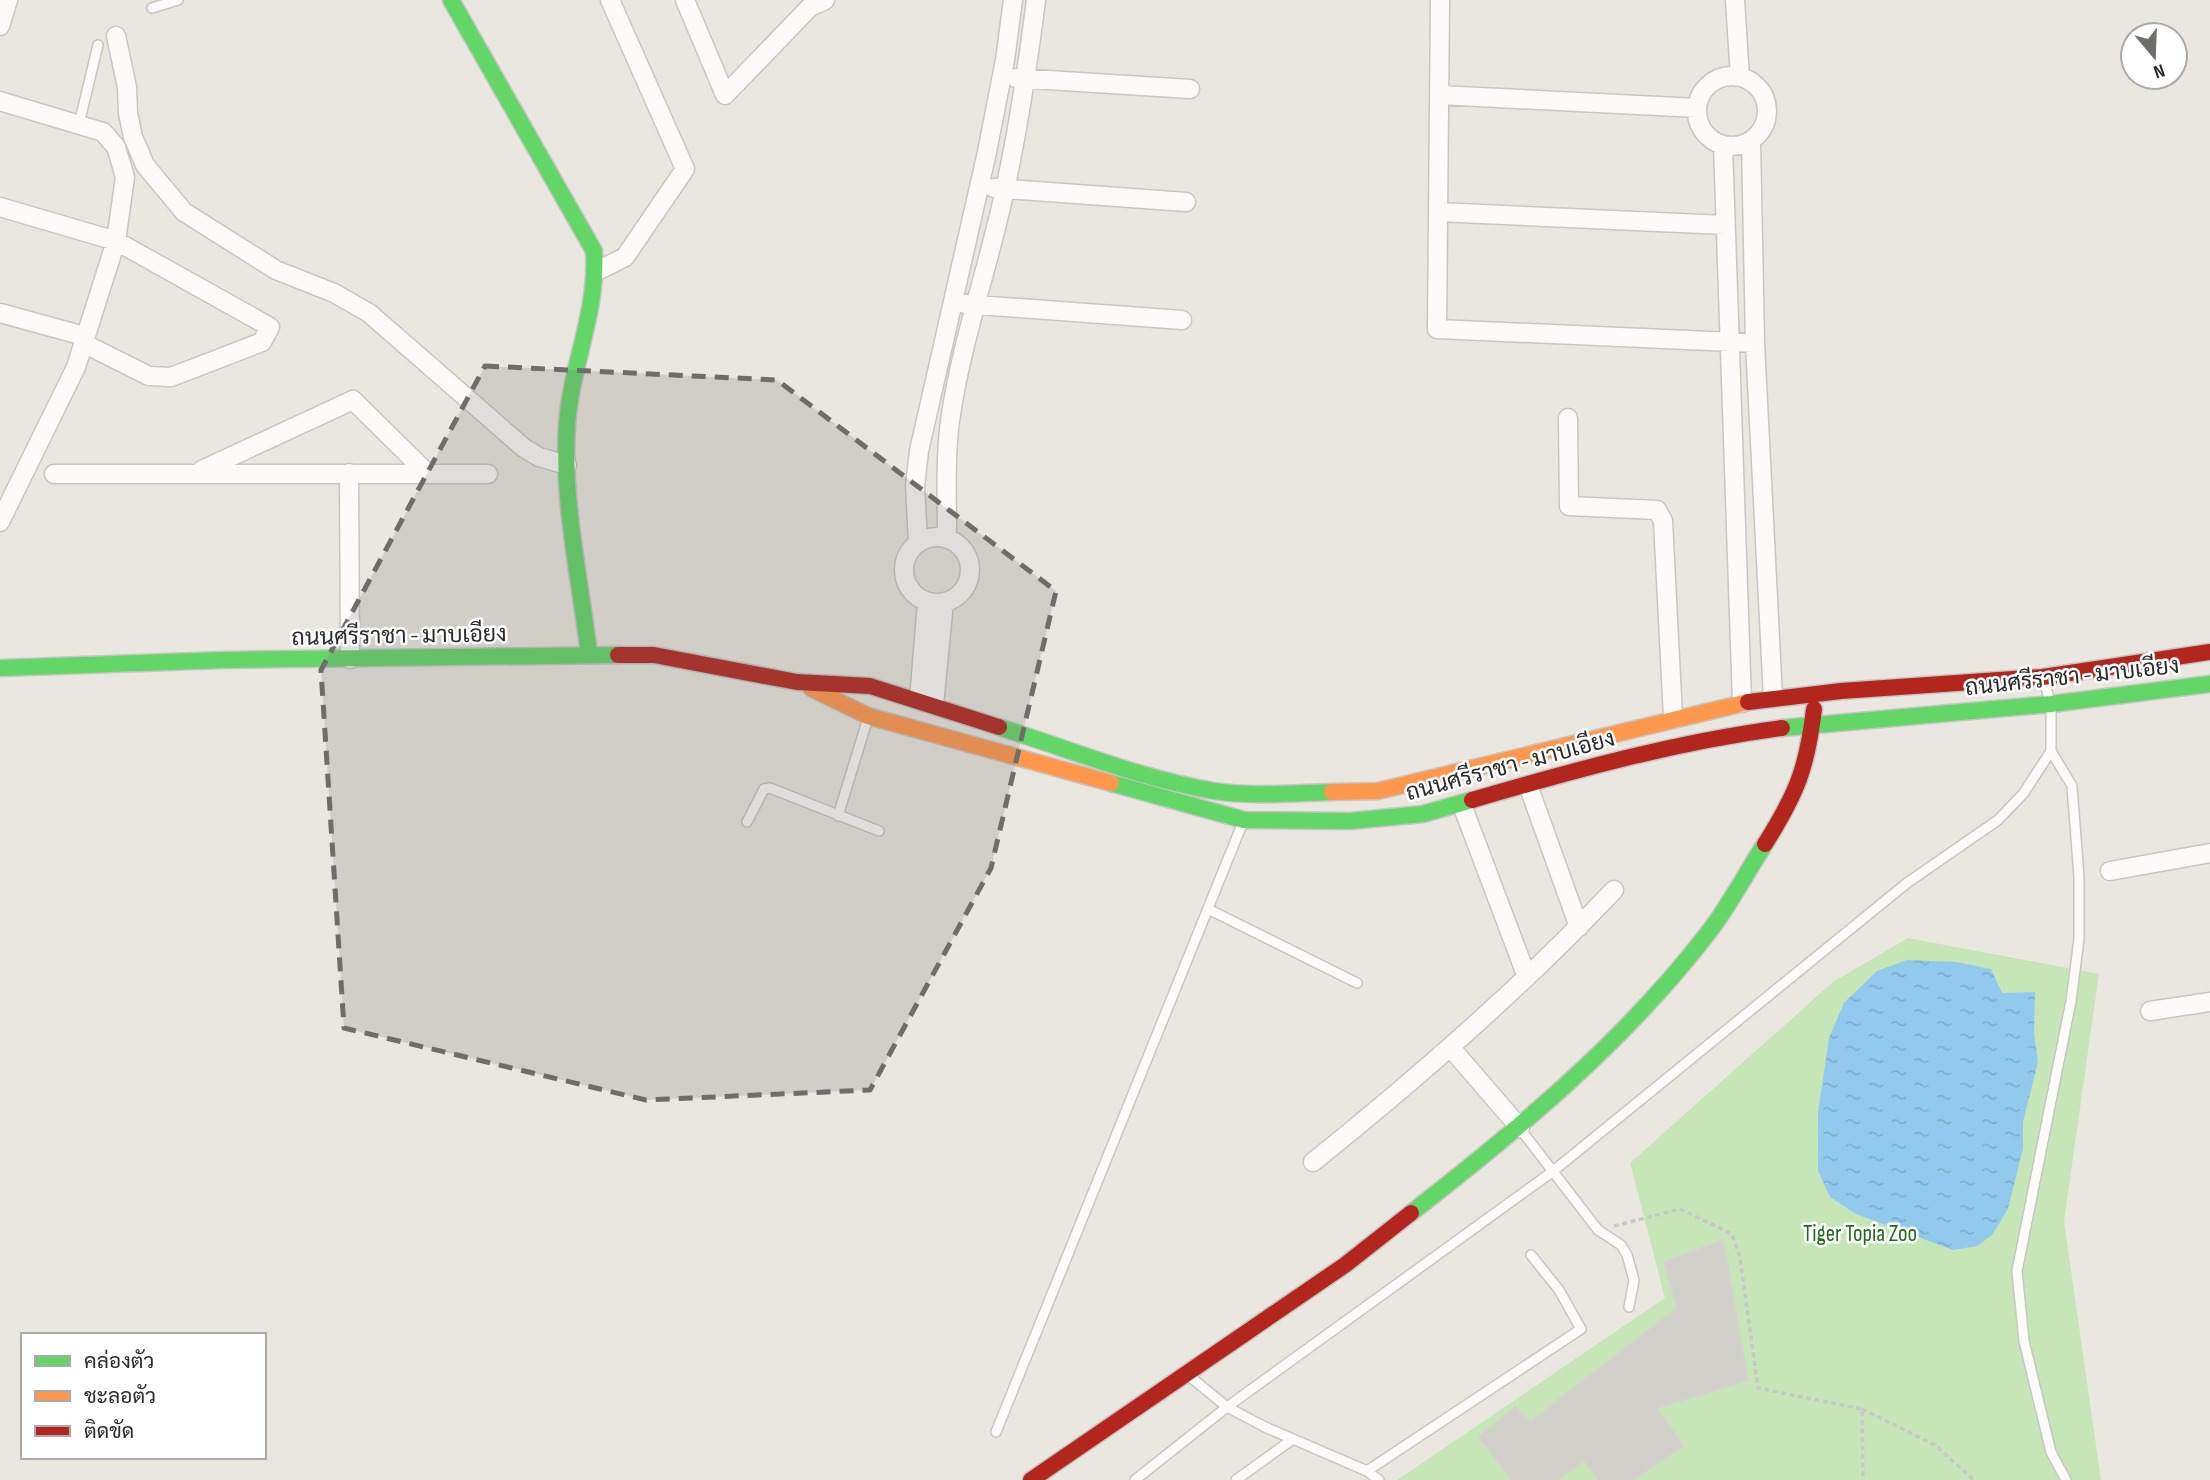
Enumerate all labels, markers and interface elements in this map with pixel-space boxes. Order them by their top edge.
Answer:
north arrow [2119,21,2189,91]
text: N [2151,58,2168,83]
street label: ถนนศรีราชา - มาบเอียง [291,618,507,652]
street label: ถนนศรีราชา - มาบเอียง [1963,650,2181,702]
street label: ถนนศรีราชา - มาบเอียง [1402,723,1618,807]
park label: Tiger Topia Zoo [1803,1220,1917,1248]
legend [21,1333,266,1459]
text: คล่องตัว [84,1349,154,1374]
text: ชะลอตัว [84,1384,156,1409]
text: ติดขัด [84,1419,134,1444]

